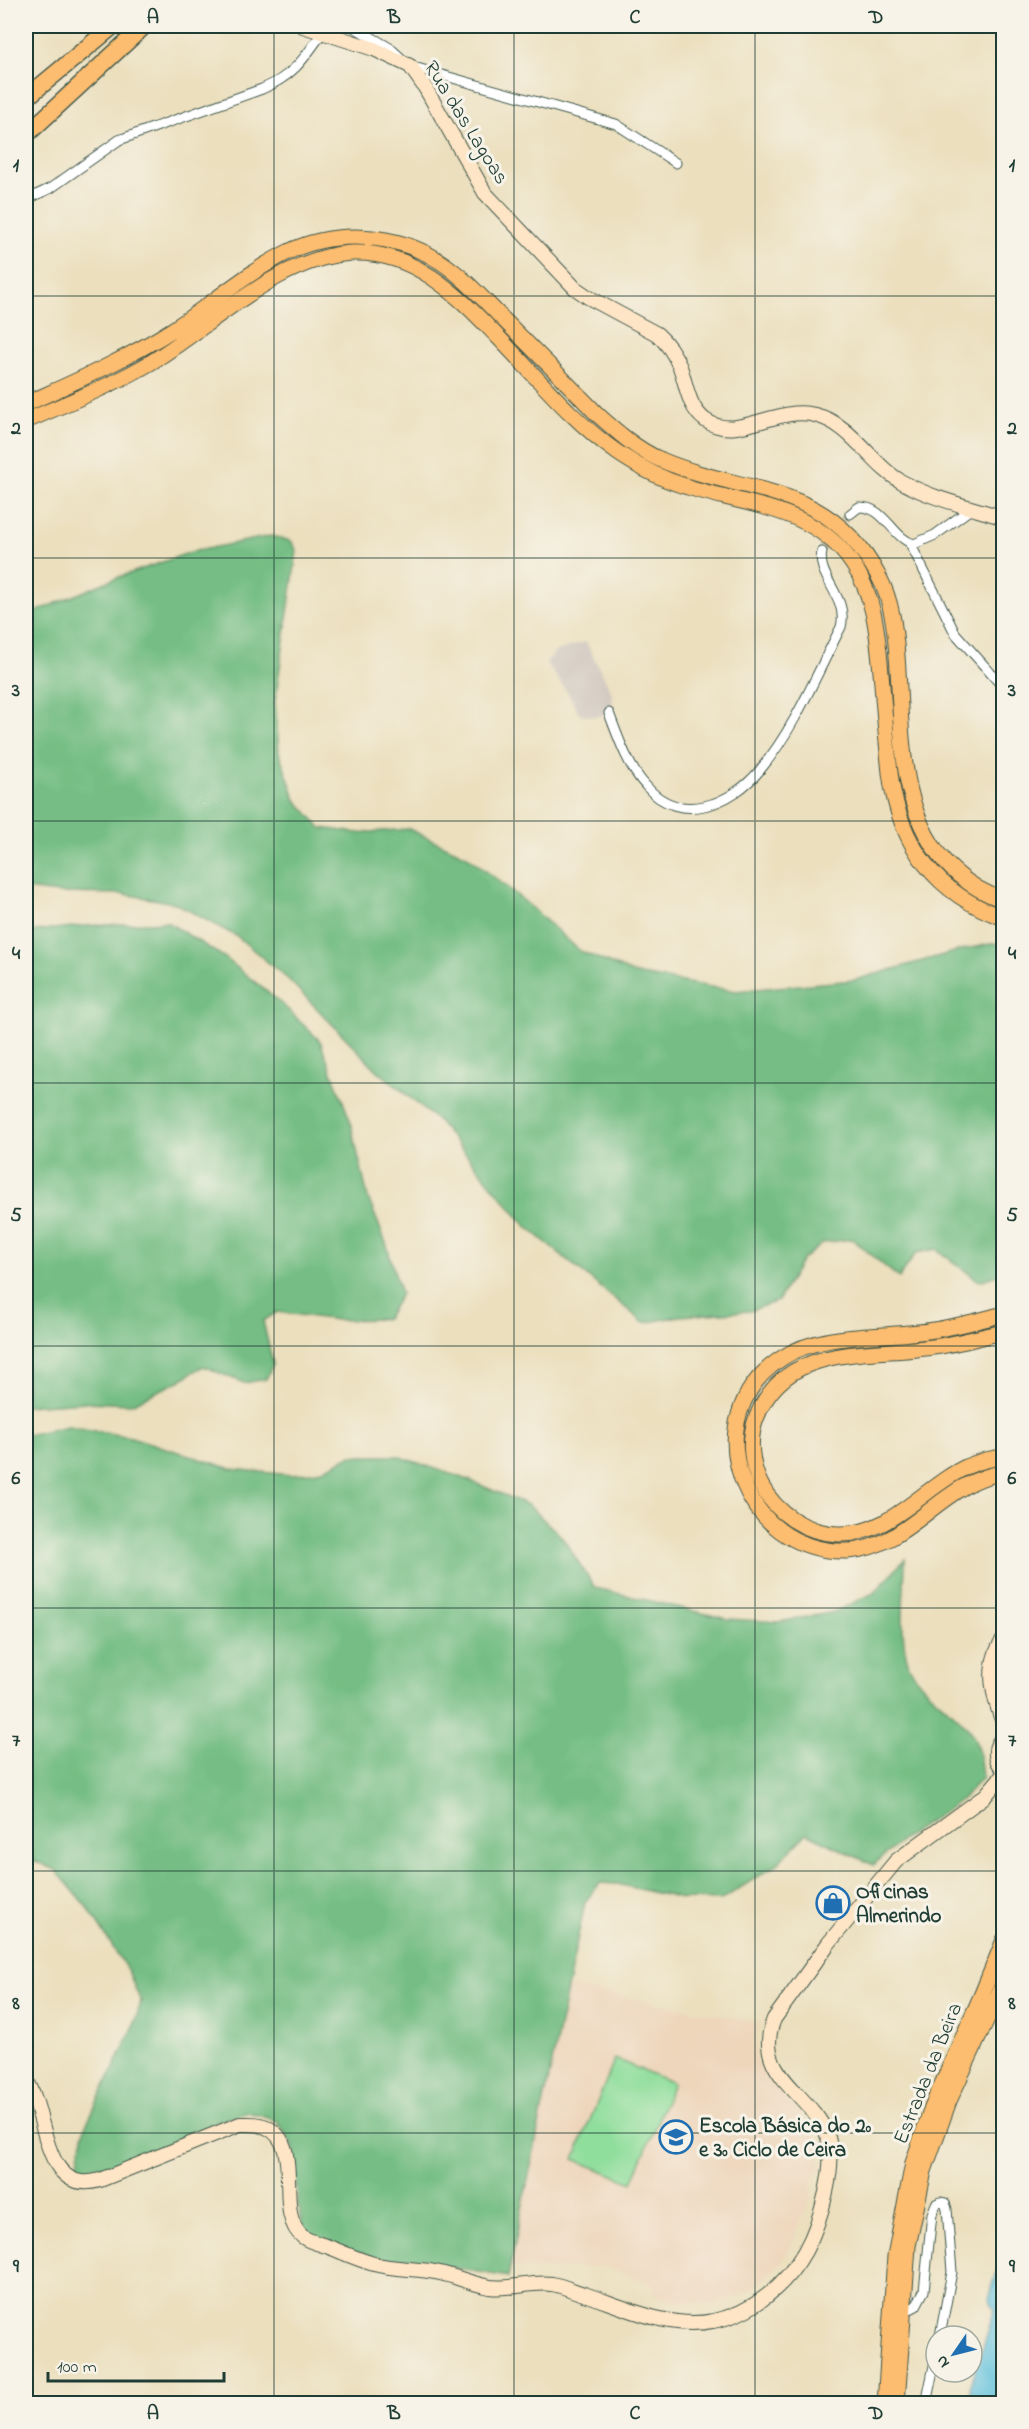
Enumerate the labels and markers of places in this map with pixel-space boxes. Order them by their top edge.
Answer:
place label: Oficinas Almerindo [856,1878,942,1932]
shop icon: Oficinas Almerindo [815,1885,851,1921]
place label: Escola Básica do 2º e 3º Ciclo de Ceira [699,2112,872,2166]
school or university icon: Escola Básica do 2º e 3º Ciclo de Ceira [658,2119,694,2155]

